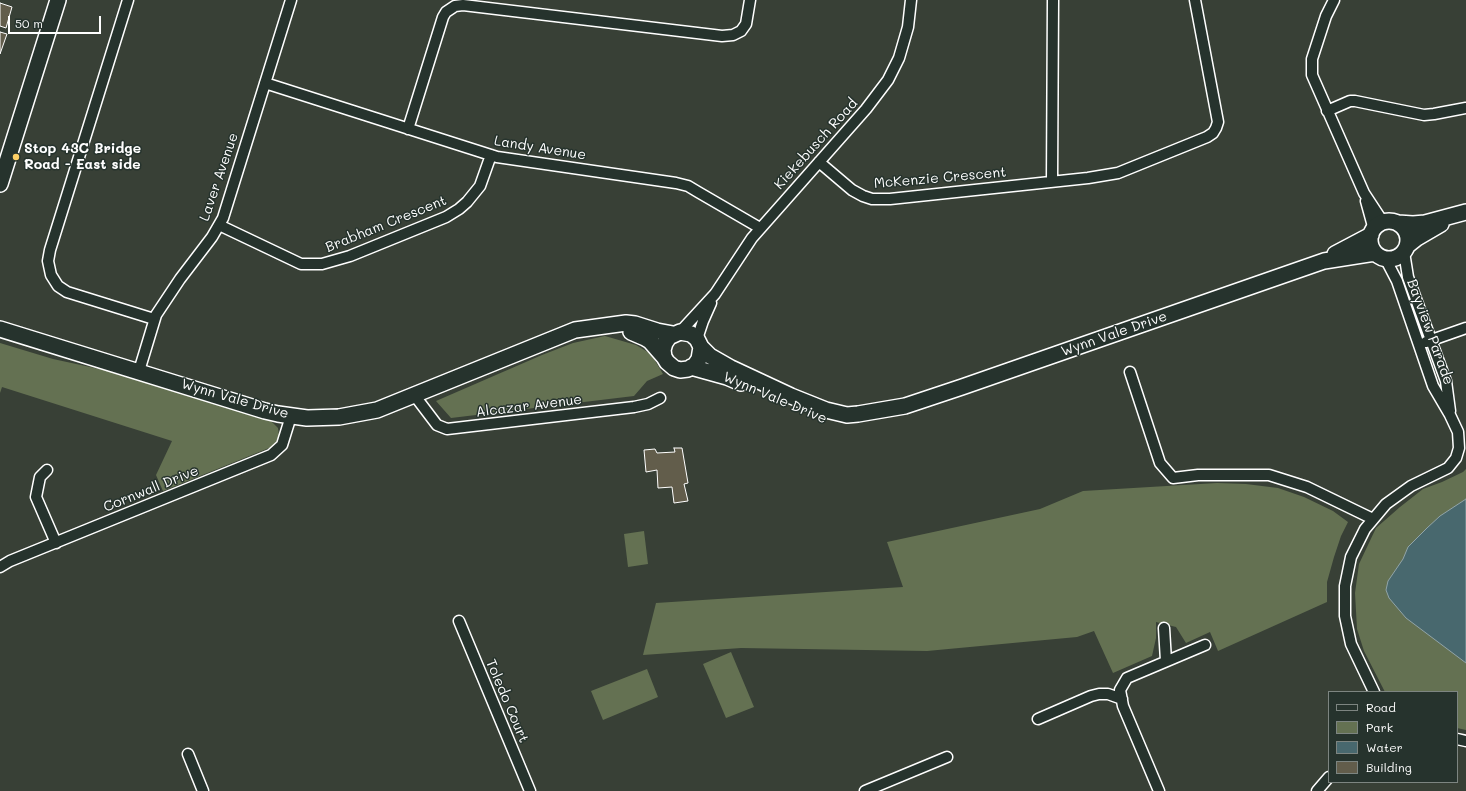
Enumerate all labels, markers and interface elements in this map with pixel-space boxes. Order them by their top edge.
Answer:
scale bar [10,8,103,34]
text: 50 m [15,15,43,31]
street label: Kiekebusch Road [771,95,861,193]
street label: Laver Avenue [196,131,242,223]
street label: Landy Avenue [493,132,587,164]
place label: Stop 43C Bridge Road - East side [24,141,141,174]
marker: Stop 43C Bridge Road - East side [11,152,21,162]
street label: McKenzie Crescent [873,164,1007,192]
street label: Brabham Crescent [323,192,449,256]
street label: Bayview Parade [1403,277,1457,387]
street label: Wynn Vale Drive [1059,308,1169,360]
street label: Wynn Vale Drive [721,369,829,427]
street label: Wynn Vale Drive [179,376,291,422]
street label: Alcazar Avenue [475,391,583,421]
street label: Cornwall Drive [101,462,201,516]
street label: Toledo Court [482,657,532,745]
legend [1328,691,1458,783]
text: Road [1366,699,1396,715]
text: Park [1366,719,1393,735]
text: Water [1366,739,1403,755]
text: Building [1366,759,1412,775]

